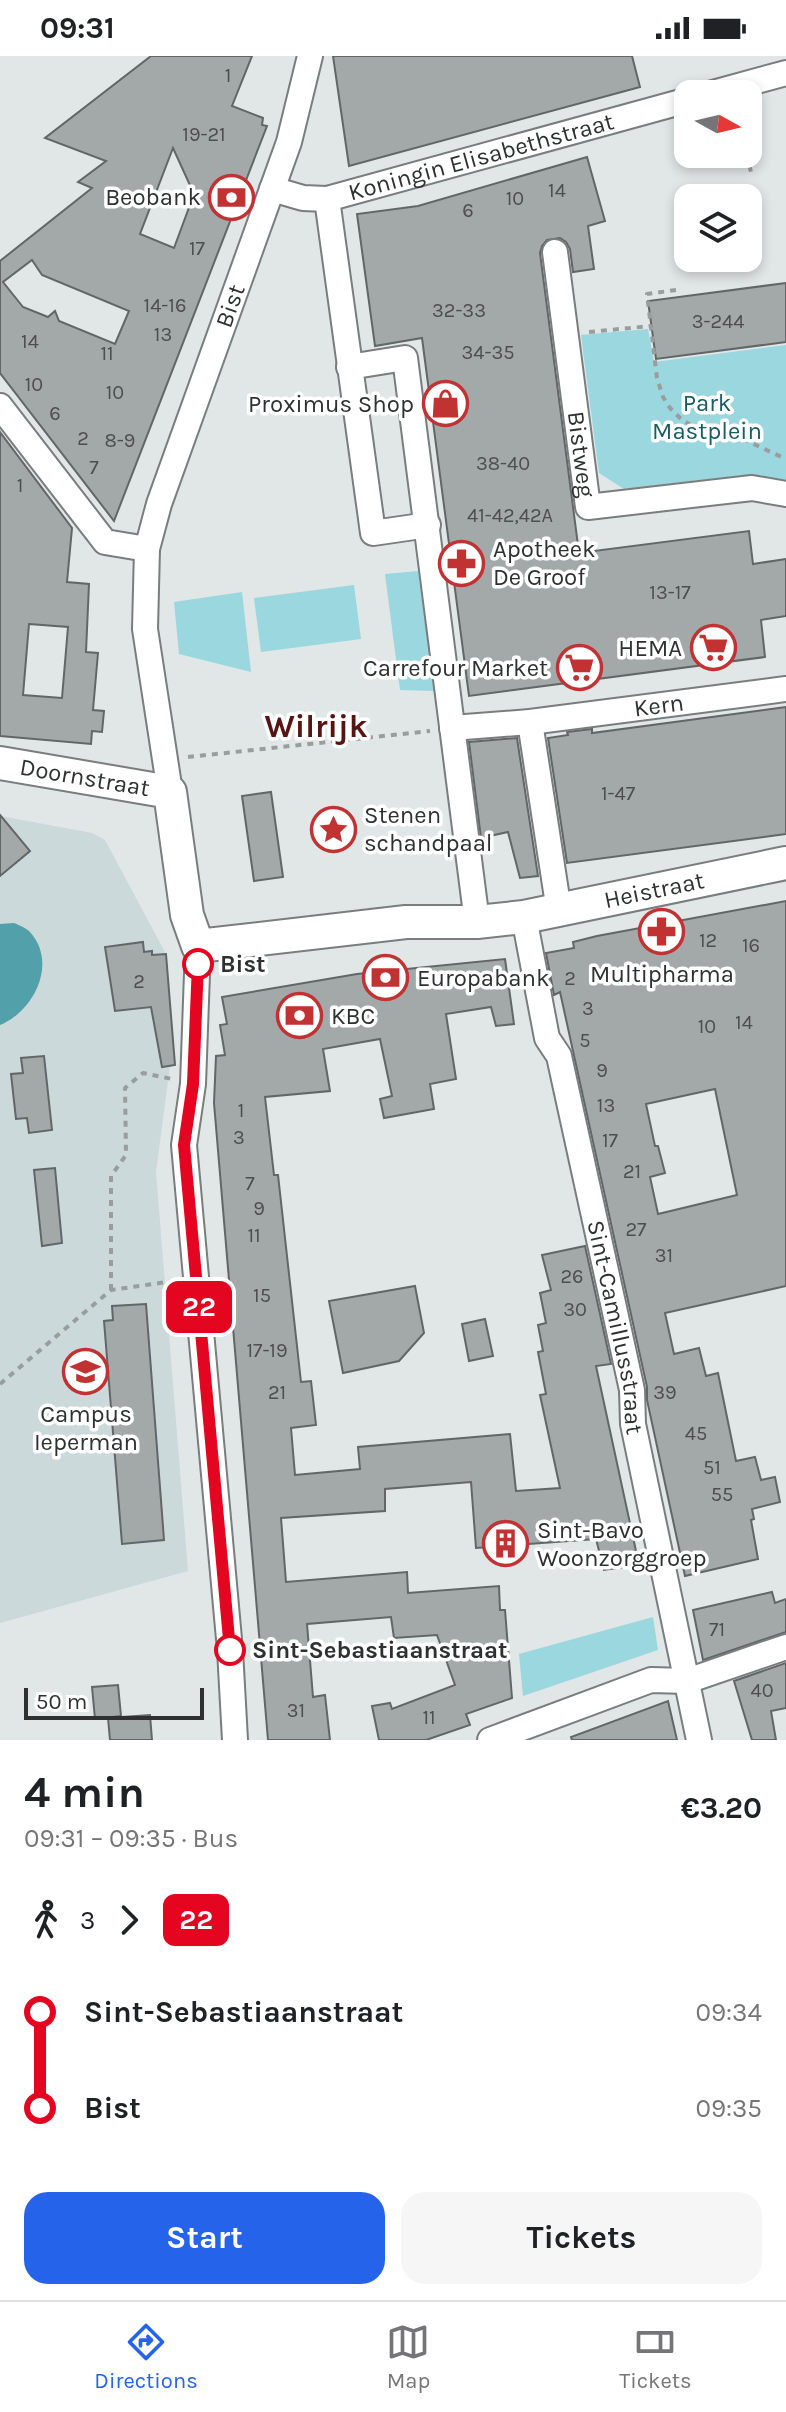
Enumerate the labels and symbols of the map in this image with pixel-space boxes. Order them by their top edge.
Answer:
house number: 1 [225,64,231,87]
north arrow [674,80,762,168]
street label: Koningin Elisabethstraat [345,107,617,206]
house number: 19-21 [182,123,226,146]
bank icon: Beobank [208,173,256,221]
house number: 14 [548,179,566,202]
place label: Beobank [105,183,201,211]
house number: 10 [506,187,524,210]
house number: 6 [462,199,474,222]
house number: 17 [189,237,206,260]
street label: Bist [210,281,251,331]
house number: 14-16 [144,294,186,317]
house number: 32-33 [432,299,486,322]
house number: 3-244 [692,310,744,333]
house number: 13 [154,323,172,346]
house number: 14 [21,330,39,353]
house number: 34-35 [461,341,515,364]
house number: 11 [100,342,114,365]
house number: 10 [25,373,43,396]
shop icon: Proximus Shop [421,380,469,428]
house number: 10 [106,381,124,404]
park label: Park Mastplein [652,389,762,445]
place label: Proximus Shop [248,390,414,418]
house number: 6 [49,402,61,425]
street label: Bistweg [562,409,601,500]
house number: 2 [77,427,89,450]
house number: 8-9 [105,429,135,452]
house number: 38-40 [476,452,530,475]
house number: 7 [89,456,99,479]
house number: 1 [17,474,23,497]
house number: 41-42,42A [467,504,553,527]
place label: Apotheek De Groof [493,535,596,591]
pharmacy icon: Apotheek De Groof [438,539,486,587]
house number: 13-17 [649,581,691,604]
supermarket icon: HEMA [689,624,737,672]
place label: HEMA [618,634,682,662]
supermarket icon: Carrefour Market [555,644,603,692]
place label: Carrefour Market [363,654,548,682]
street label: Kern [632,688,685,722]
district label: Wilrijk [264,708,368,745]
street label: Doornstraat [18,753,152,802]
house number: 1-47 [601,782,636,805]
place label: Stenen schandpaal [364,801,493,857]
place icon: Stenen schandpaal [309,805,357,853]
street label: Heistraat [602,866,707,914]
pharmacy icon: Multipharma [638,908,686,956]
house number: 12 [699,929,717,952]
house number: 16 [742,934,760,957]
marker: Bist [183,949,213,979]
place label: Bist [220,950,266,978]
bank icon: Europabank [362,954,410,1002]
place label: Multipharma [590,960,734,988]
place label: Europabank [417,964,550,992]
house number: 2 [564,967,576,990]
house number: 2 [133,970,145,993]
bank icon: KBC [276,992,324,1040]
house number: 3 [582,997,594,1020]
place label: KBC [331,1002,375,1030]
house number: 14 [735,1011,753,1034]
house number: 10 [698,1015,716,1038]
house number: 5 [579,1029,591,1052]
house number: 9 [596,1059,608,1082]
house number: 13 [597,1094,615,1117]
house number: 1 [238,1099,244,1122]
house number: 3 [233,1126,245,1149]
house number: 17 [602,1129,619,1152]
house number: 21 [623,1160,641,1183]
house number: 7 [245,1172,255,1195]
house number: 9 [253,1197,265,1220]
street label: Sint-Camillusstraat [581,1218,649,1437]
house number: 27 [626,1218,647,1241]
house number: 11 [247,1224,261,1247]
house number: 31 [655,1244,673,1267]
house number: 26 [560,1265,584,1288]
line badge: 22 [163,1281,235,1333]
house number: 15 [253,1284,271,1307]
house number: 30 [563,1298,587,1321]
house number: 17-19 [246,1339,288,1362]
school or university icon: Campus Ieperman [62,1348,110,1396]
house number: 21 [268,1381,286,1404]
house number: 39 [653,1381,677,1404]
place label: Campus Ieperman [34,1400,138,1456]
house number: 45 [685,1422,707,1445]
house number: 51 [703,1456,721,1479]
house number: 55 [711,1483,733,1506]
place label: Sint-Bavo Woonzorggroep [537,1516,706,1572]
building icon: Sint-Bavo Woonzorggroep [482,1520,530,1568]
house number: 71 [709,1618,725,1641]
marker: Sint-Sebastiaanstraat [215,1635,245,1665]
place label: Sint-Sebastiaanstraat [252,1636,507,1664]
house number: 40 [750,1679,774,1702]
scale bar [24,1684,204,1720]
house number: 31 [287,1699,305,1722]
house number: 11 [422,1706,436,1729]

